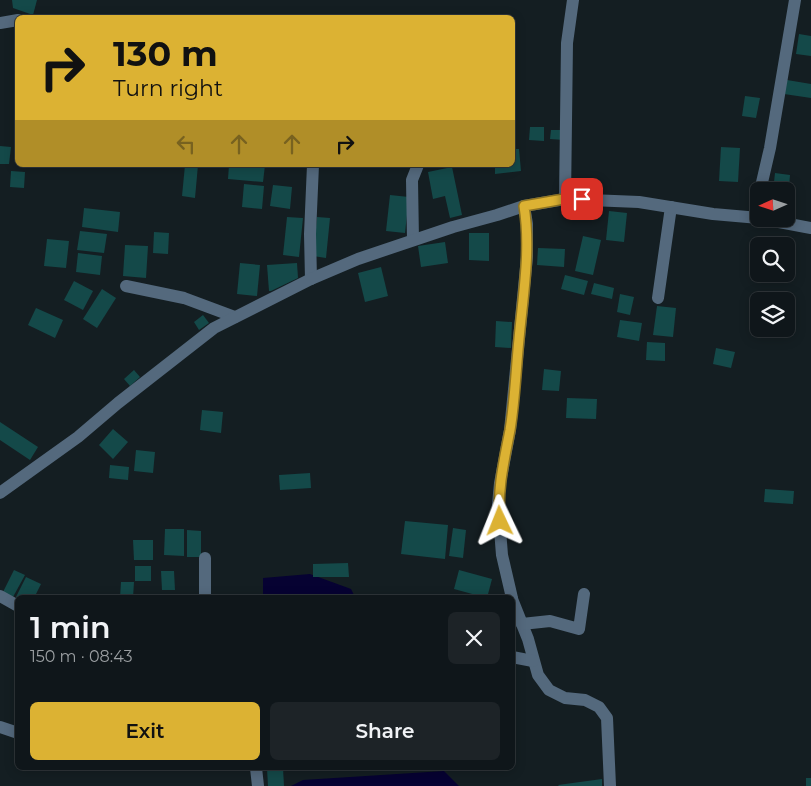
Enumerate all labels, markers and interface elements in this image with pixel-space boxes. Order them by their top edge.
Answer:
text: 130 m [113,32,218,75]
icon: right [30,35,95,100]
text: Turn right [113,75,223,102]
icon: left [172,130,200,158]
icon: ahead [225,130,253,158]
icon: ahead [278,130,306,158]
icon: right [331,130,359,158]
pin [561,178,603,220]
north arrow [750,182,795,228]
map controls [750,182,795,337]
icon: arrive [568,185,596,213]
button: search [750,237,795,282]
button: layers [750,292,795,337]
position arrow [473,494,525,546]
text: 1 min [30,609,111,646]
button: close [448,612,500,664]
text: 150 m · 08:43 [30,647,133,666]
button: Exit [30,702,260,760]
button: Share [270,702,500,760]

